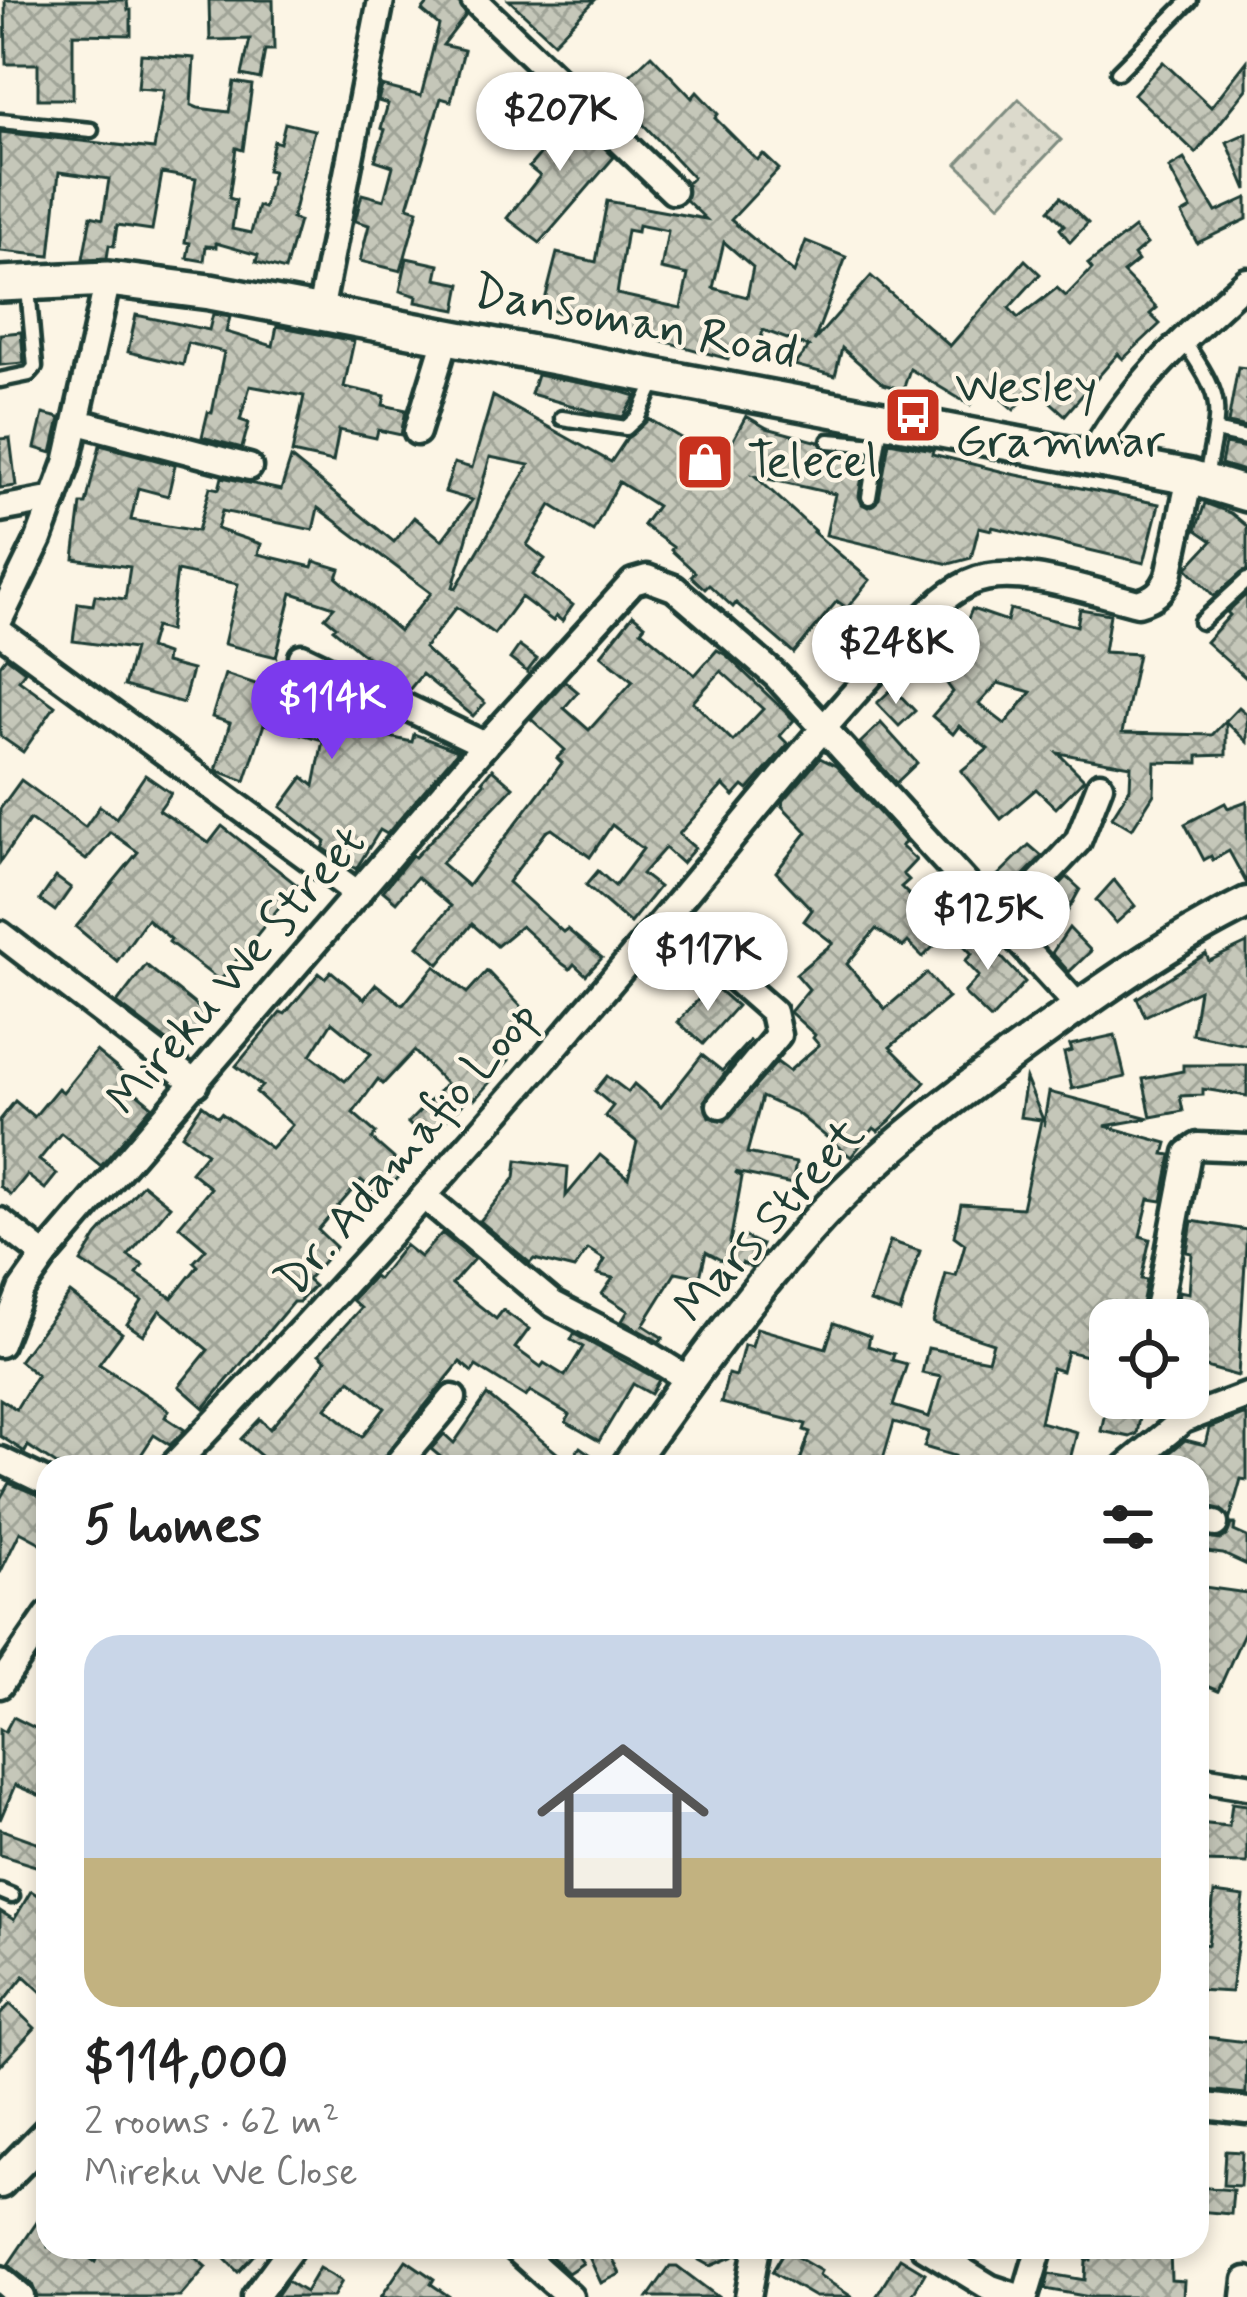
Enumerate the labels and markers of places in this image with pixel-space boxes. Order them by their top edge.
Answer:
pin: $207K [476,72,644,174]
place label: Wesley Grammar [955,356,1165,474]
bus stop icon: Wesley Grammar [882,384,944,446]
shop icon: Telecel [674,431,736,493]
place label: Telecel [747,431,878,494]
pin: $248K [812,605,980,707]
pin: $114K [248,660,416,762]
pin: $125K [904,871,1072,973]
pin: $117K [624,912,792,1014]

